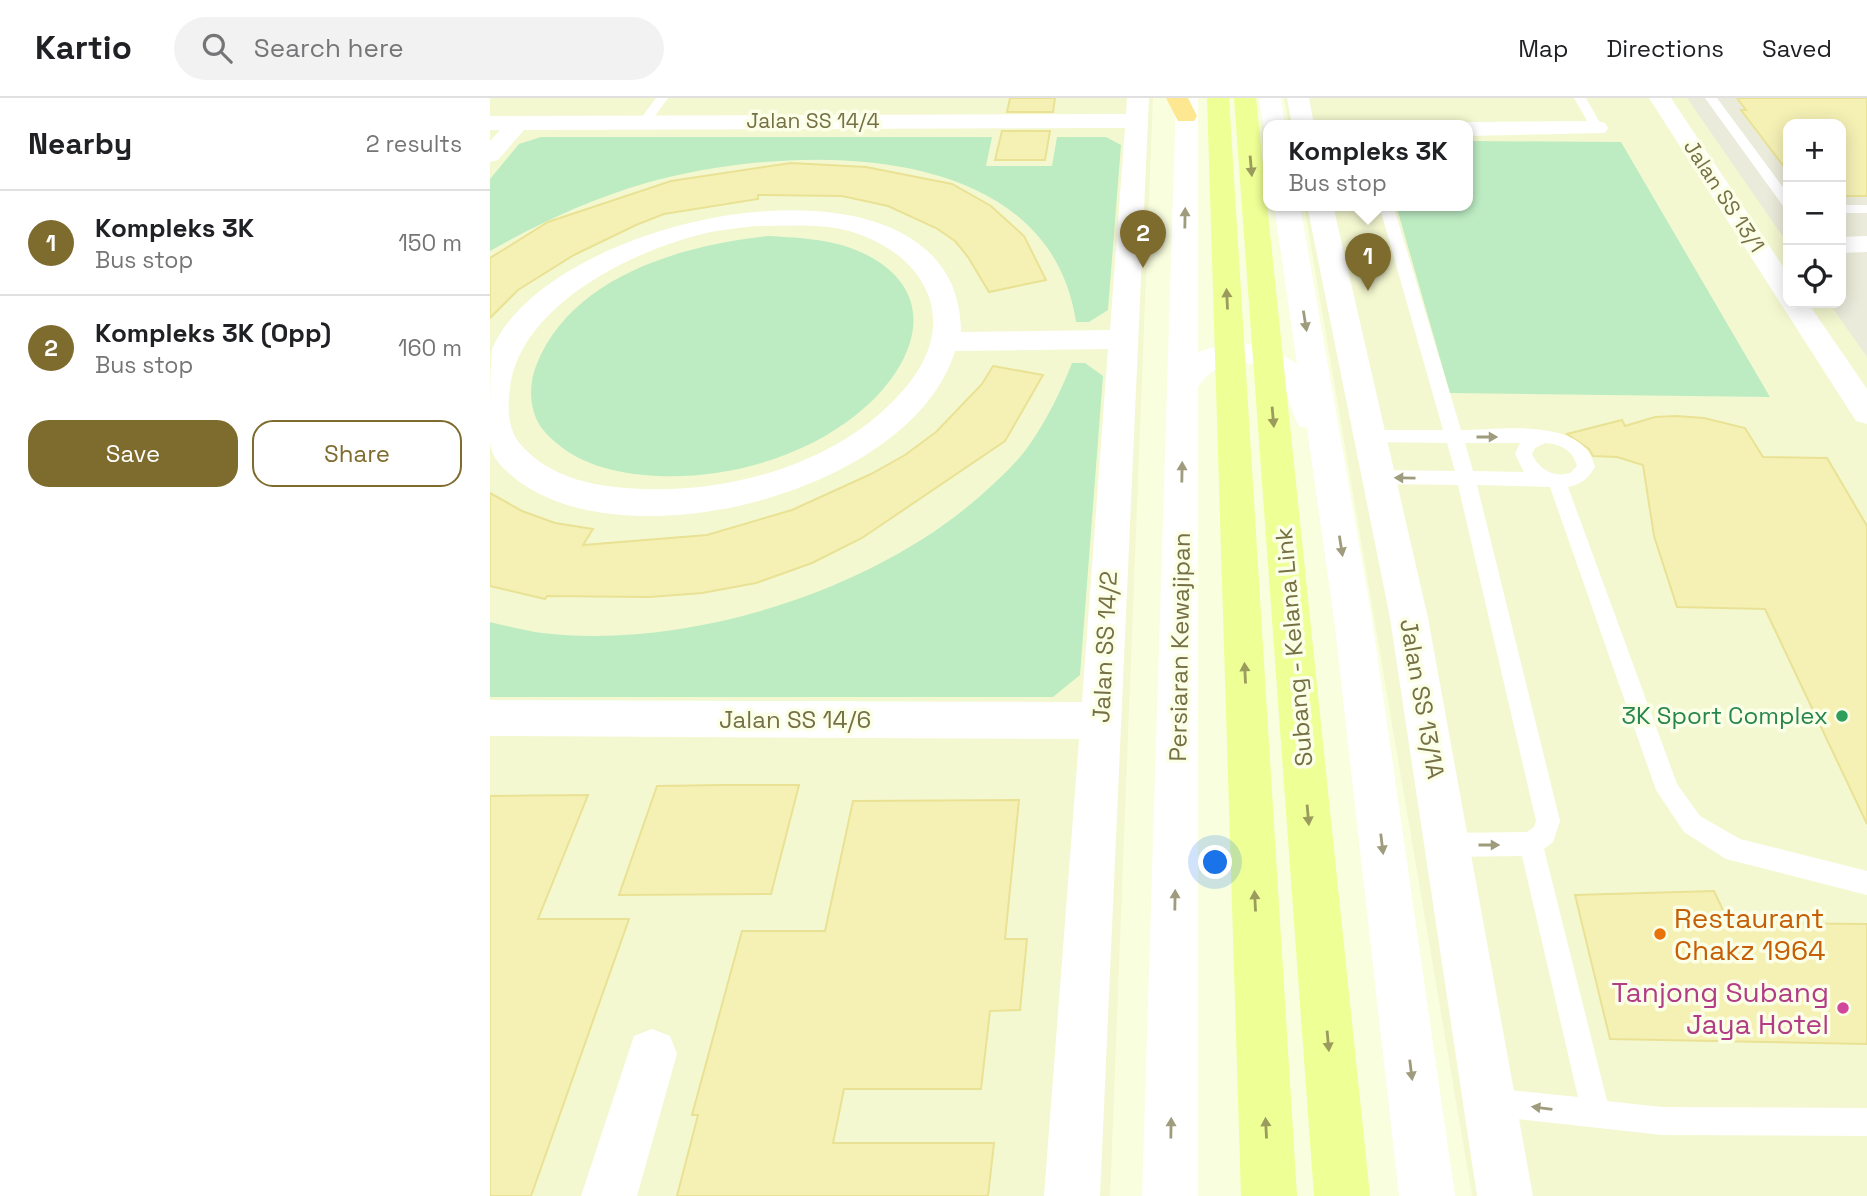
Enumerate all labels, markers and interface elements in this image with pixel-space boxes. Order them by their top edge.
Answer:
search box [174,17,664,80]
text: Kartio [35,27,132,69]
icon: search [198,29,236,67]
text: Search here [254,31,404,65]
text: Map [1518,33,1568,64]
text: Directions [1606,33,1724,64]
text: Saved [1762,33,1832,64]
street label: Jalan SS 14/4 [746,107,880,134]
map controls [1783,119,1846,308]
button: + [1783,119,1846,182]
popup [1263,120,1473,211]
text: Nearby [28,124,132,163]
text: 2 results [366,129,462,159]
text: Kompleks 3K [1288,134,1448,168]
street label: Jalan SS 13/1 [1678,134,1771,257]
one-way arrow [1246,155,1257,177]
text: Bus stop [1288,168,1387,198]
button: − [1783,182,1846,245]
one-way arrow [1179,207,1191,229]
pin: 2 [1120,210,1166,268]
text: Kompleks 3K [95,211,254,245]
text: 1 [46,228,56,258]
text: 150 m [398,228,462,258]
pin: 1 [1345,233,1391,291]
text: Bus stop [95,245,193,275]
button: locate [1783,245,1846,308]
one-way arrow [1221,288,1232,310]
one-way arrow [1300,310,1311,332]
text: Kompleks 3K (Opp) [95,316,331,350]
text: 2 [44,333,58,363]
text: 160 m [398,333,462,363]
text: Bus stop [95,350,193,380]
one-way arrow [1268,406,1279,428]
button: Save [28,420,238,487]
button: Share [252,420,462,487]
one-way arrow [1476,431,1498,443]
one-way arrow [1177,461,1188,483]
one-way arrow [1394,472,1416,483]
street label: Subang - Kelana Link [1268,526,1319,768]
street label: Persiaran Kewajipan [1162,532,1197,762]
one-way arrow [1336,535,1347,557]
street label: Jalan SS 14/2 [1085,570,1124,724]
street label: Jalan SS 13/1A [1393,616,1452,781]
one-way arrow [1239,662,1250,684]
place label: 3K Sport Complex [1622,700,1828,731]
street label: Jalan SS 14/6 [719,704,871,735]
marker: 3K Sport Complex [1834,708,1850,724]
one-way arrow [1303,804,1314,826]
one-way arrow [1377,833,1388,855]
one-way arrow [1478,839,1500,850]
your location [1198,845,1232,879]
one-way arrow [1170,889,1181,911]
one-way arrow [1250,889,1261,911]
place label: Restaurant Chakz 1964 [1674,900,1826,968]
marker: Restaurant Chakz 1964 [1652,926,1668,942]
place label: Tanjong Subang Jaya Hotel [1612,974,1829,1042]
marker: Tanjong Subang Jaya Hotel [1835,1000,1851,1016]
one-way arrow [1323,1030,1334,1052]
one-way arrow [1406,1059,1417,1081]
one-way arrow [1531,1102,1553,1113]
one-way arrow [1166,1117,1177,1139]
one-way arrow [1260,1117,1271,1139]

